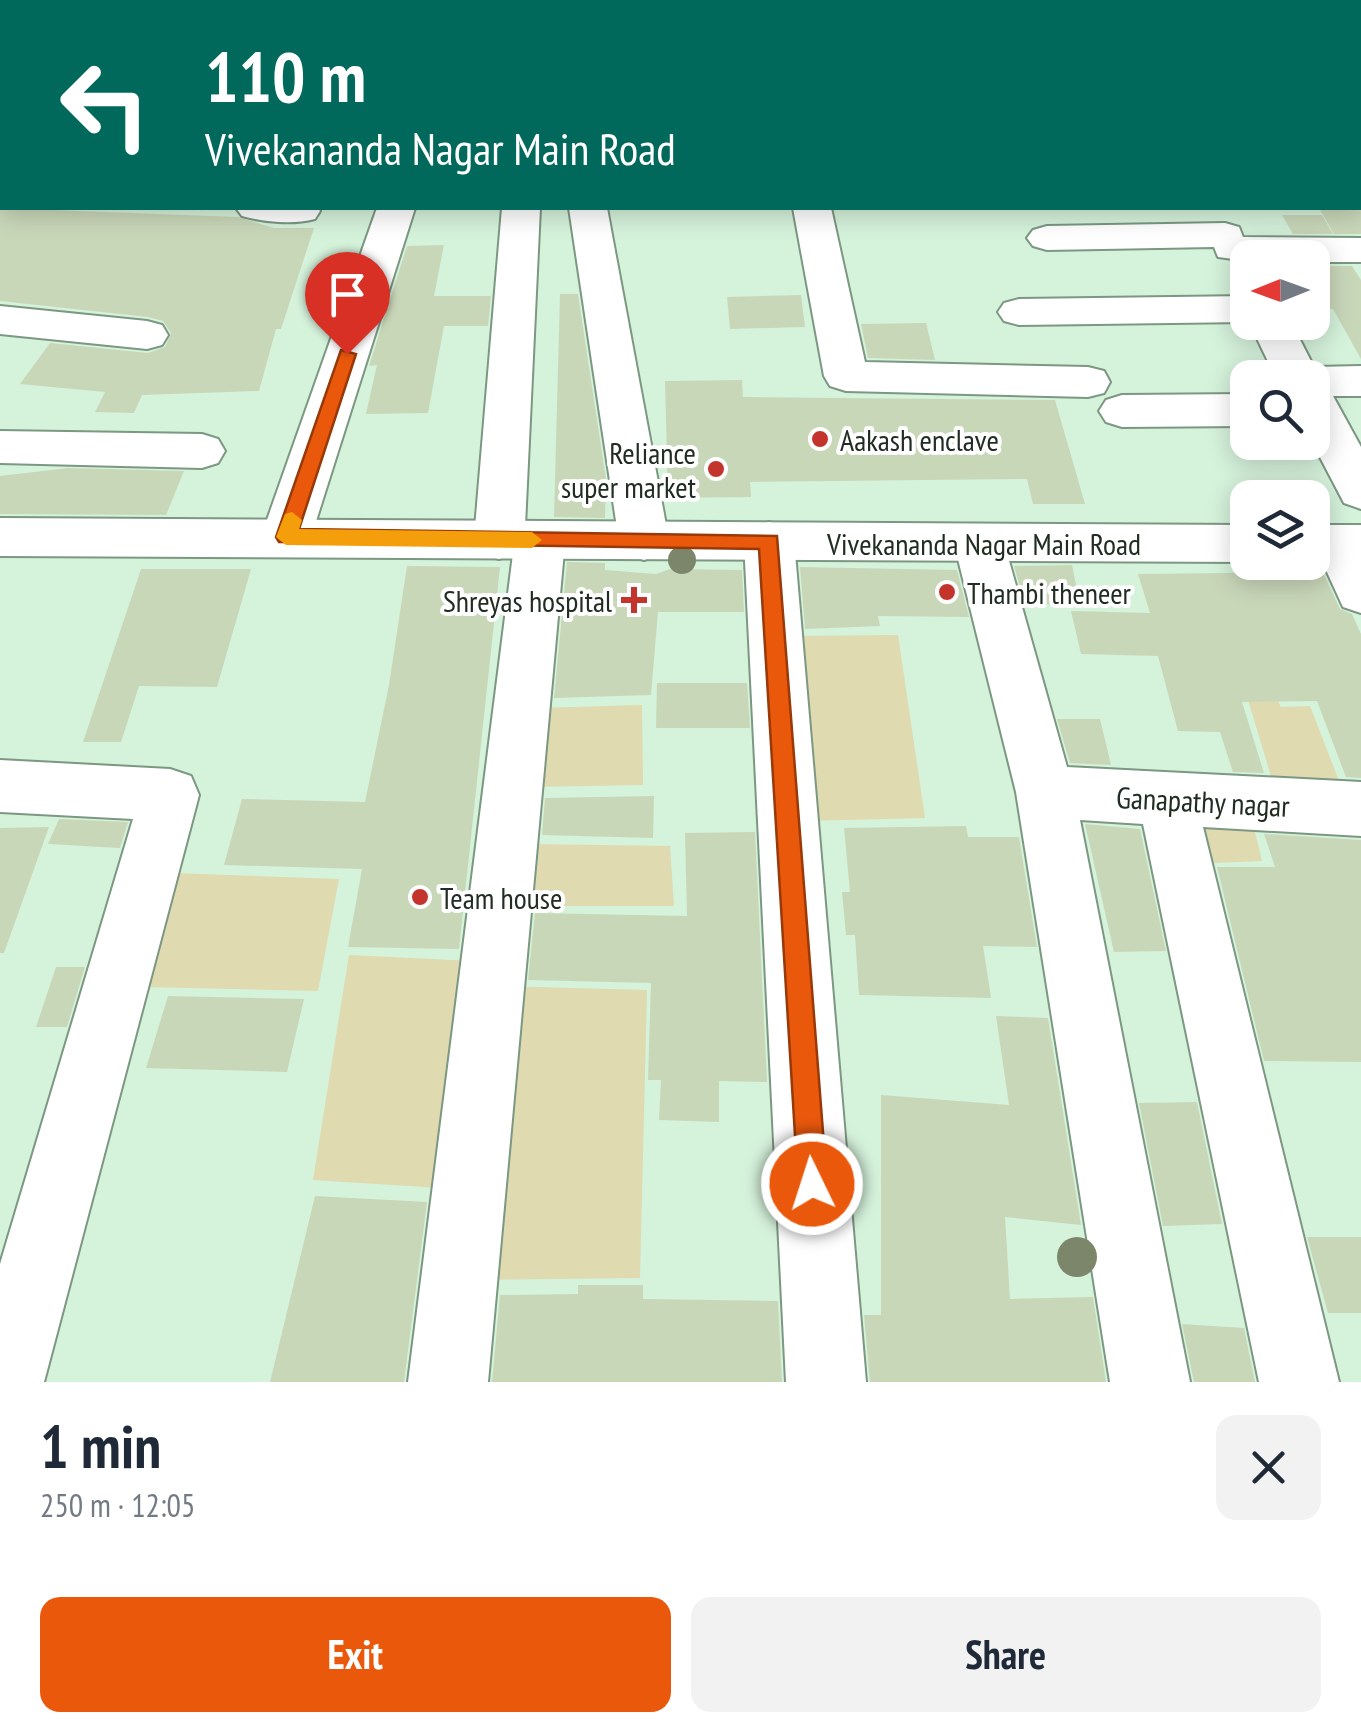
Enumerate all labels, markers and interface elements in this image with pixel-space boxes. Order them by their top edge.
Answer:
text: 110 m [205,31,366,121]
icon: left [40,40,170,170]
text: Vivekananda Nagar Main Road [205,119,676,177]
north arrow [1230,240,1330,340]
map controls [1230,240,1330,580]
pin [305,252,390,355]
icon: arrive [320,267,375,322]
button: search [1230,360,1330,460]
place label: Aakash enclave [840,420,999,459]
marker: Aakash enclave [809,428,831,450]
place label: Reliance super market [561,433,697,506]
marker: Reliance super market [705,458,727,480]
button: layers [1230,480,1330,580]
street label: Vivekananda Nagar Main Road [826,524,1141,563]
place label: Thambi theneer [967,573,1132,612]
place label: Shreyas hospital [443,581,612,620]
marker: Thambi theneer [936,581,958,603]
marker: Shreyas hospital [621,587,647,613]
street label: Ganapathy nagar [1115,777,1291,825]
place label: Team house [440,878,562,917]
marker: Team house [409,886,431,908]
position arrow [760,1132,864,1236]
text: 1 min [40,1407,161,1485]
button: close [1216,1415,1321,1520]
text: 250 m · 12:05 [40,1484,195,1526]
button: Exit [40,1597,671,1712]
button: Share [691,1597,1321,1712]

